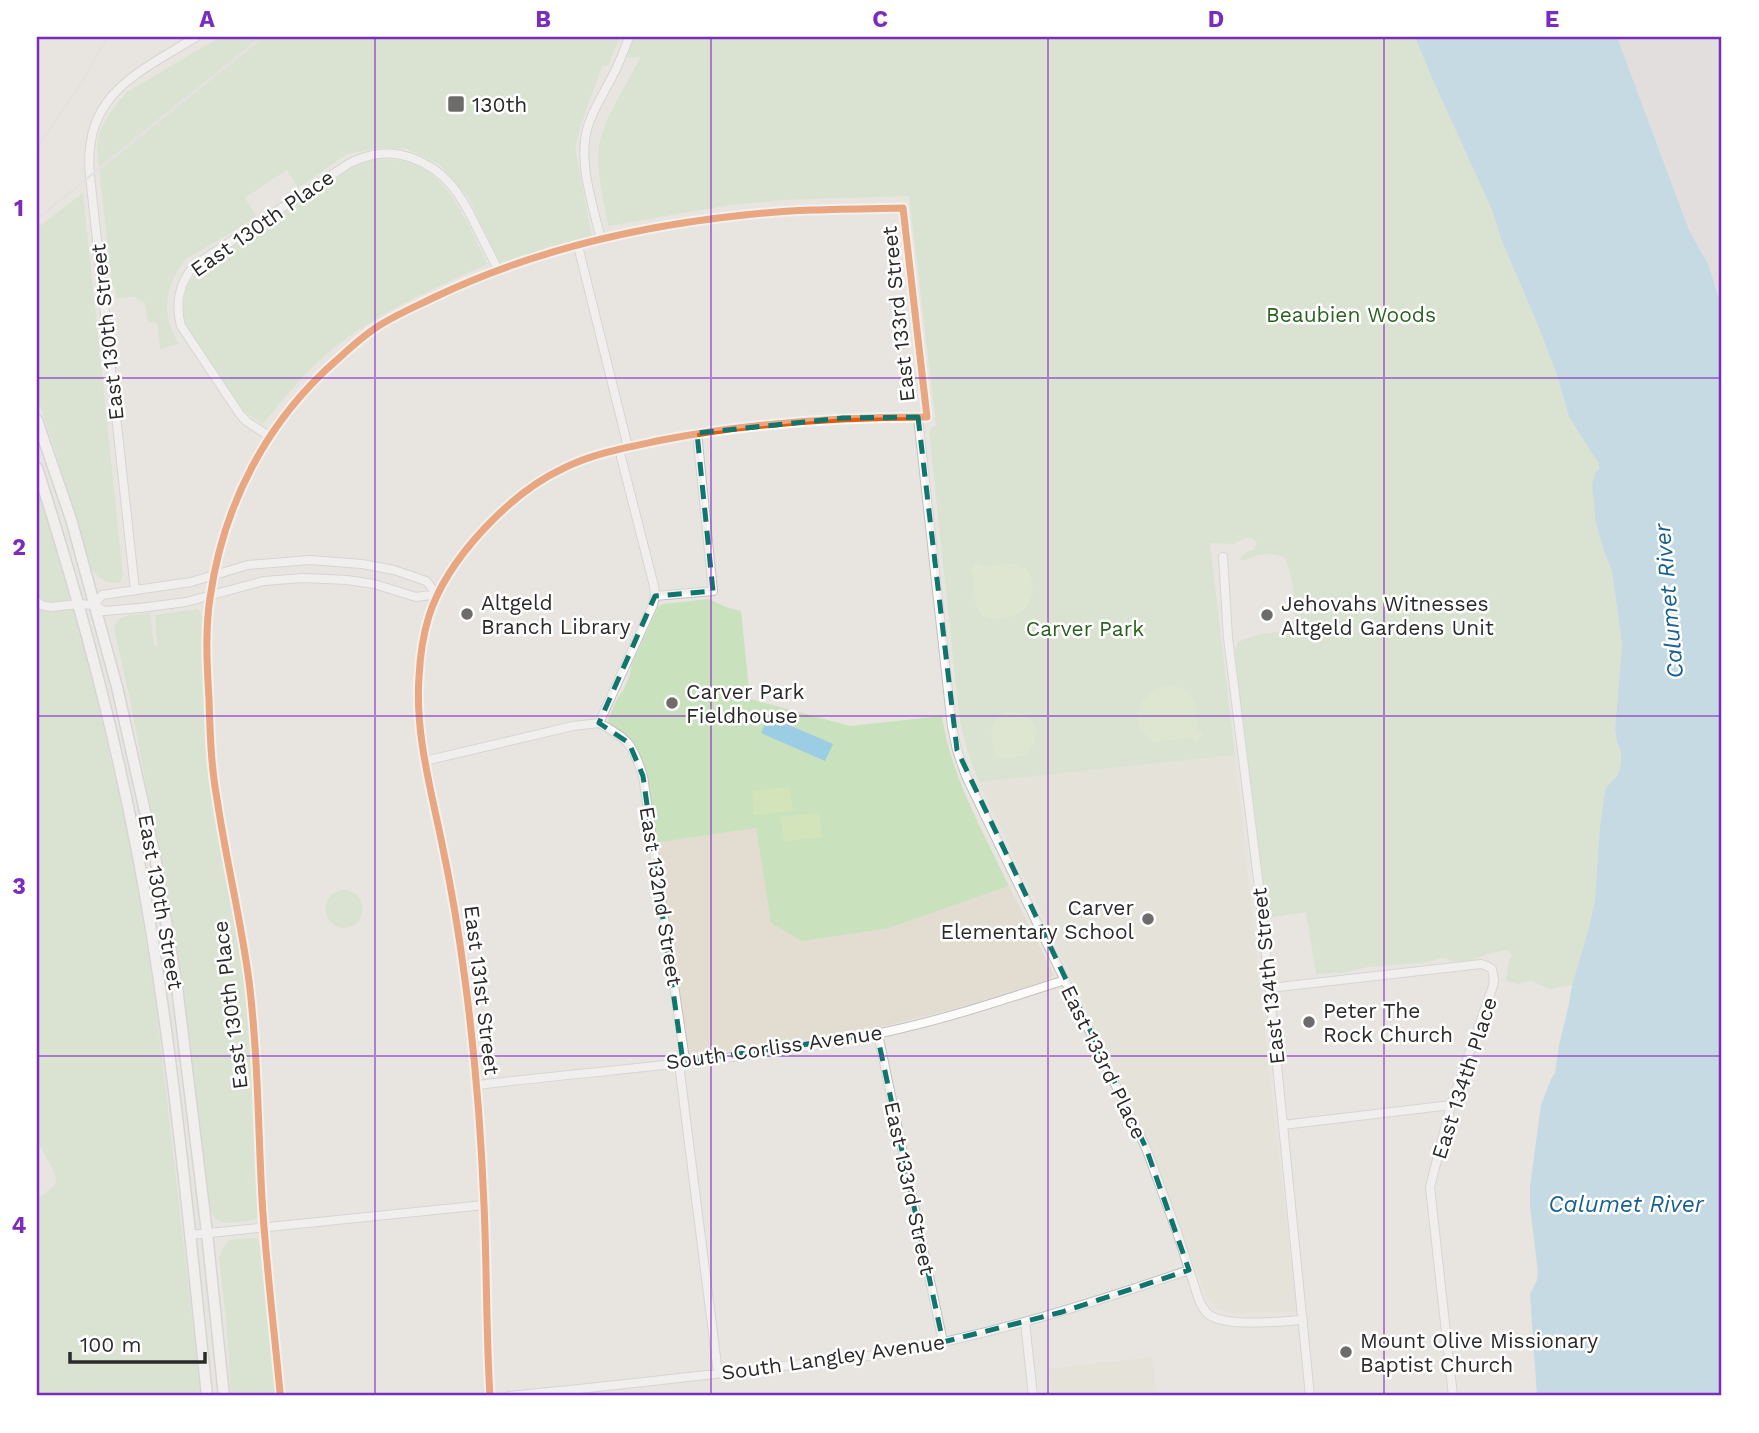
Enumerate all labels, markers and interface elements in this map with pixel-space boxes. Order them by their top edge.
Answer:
text: A [199,6,215,33]
text: B [535,6,551,33]
text: C [872,6,888,33]
text: D [1208,6,1224,33]
text: E [1545,6,1559,33]
place label: 130th [472,92,527,117]
marker: 130th [446,94,466,114]
street label: East 130th Place [185,164,339,282]
text: 1 [14,195,24,222]
street label: East 133rd Street [876,225,920,403]
street label: East 130th Street [85,242,129,422]
park label: Beaubien Woods [1266,302,1436,327]
water label: Calumet River [1649,521,1689,680]
text: 2 [12,534,26,561]
place label: Altgeld Branch Library [481,590,631,639]
place label: Jehovahs Witnesses Altgeld Gardens Unit [1281,591,1494,640]
marker: Altgeld Branch Library [459,606,475,622]
marker: Jehovahs Witnesses Altgeld Gardens Unit [1259,607,1275,623]
park label: Carver Park [1026,616,1144,641]
place label: Carver Park Fieldhouse [686,679,804,728]
marker: Carver Park Fieldhouse [664,695,680,711]
street label: East 132nd Street [634,805,688,988]
street label: East 130th Street [133,812,189,992]
text: 3 [12,873,26,900]
street label: East 134th Street [1246,886,1290,1065]
place label: Carver Elementary School [941,895,1135,944]
street label: East 131st Street [459,904,505,1076]
marker: Carver Elementary School [1140,911,1156,927]
street label: East 130th Place [207,919,253,1091]
street label: East 133rd Place [1056,981,1152,1143]
street label: East 134th Place [1426,994,1502,1162]
place label: Peter The Rock Church [1323,998,1453,1047]
marker: Peter The Rock Church [1301,1014,1317,1030]
street label: South Corliss Avenue [664,1019,884,1075]
street label: East 133rd Street [879,1099,941,1277]
water label: Calumet River [1548,1191,1705,1218]
text: 4 [12,1212,27,1239]
scale bar [70,1321,205,1365]
place label: Mount Olive Missionary Baptist Church [1360,1328,1598,1377]
street label: South Langley Avenue [720,1329,946,1385]
text: 100 m [80,1332,142,1357]
marker: Mount Olive Missionary Baptist Church [1338,1344,1354,1360]

